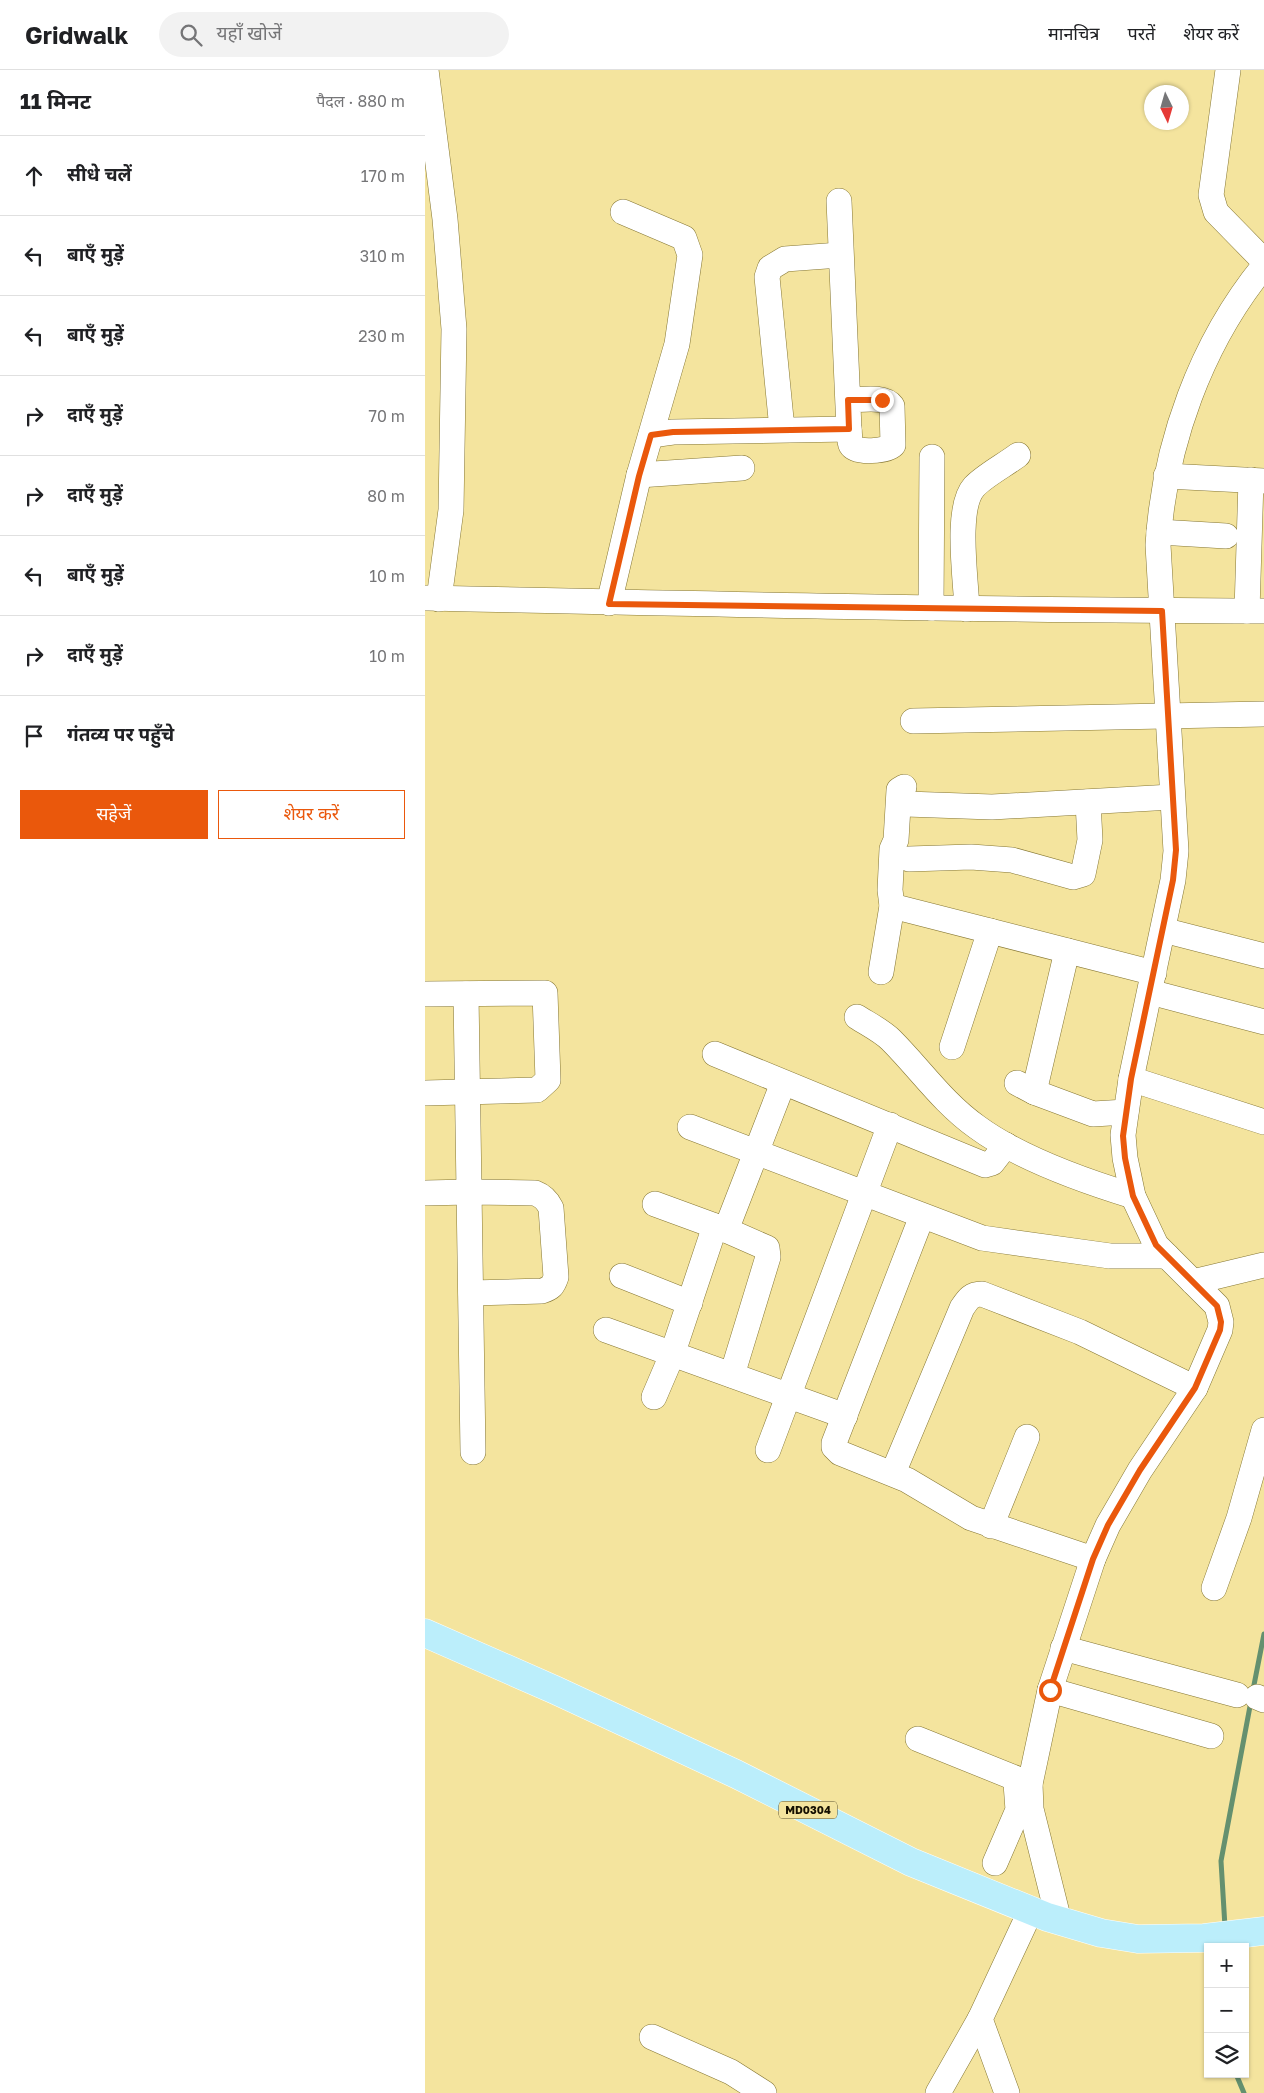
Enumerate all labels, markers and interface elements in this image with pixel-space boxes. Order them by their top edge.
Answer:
search box [159,12,509,57]
text: Gridwalk [25,20,129,49]
icon: search [177,21,205,49]
text: यहाँ खोजें [217,21,282,44]
text: मानचित्र [1048,22,1099,44]
text: परतें [1127,22,1155,44]
text: शेयर करें [1183,22,1239,44]
north arrow [1144,85,1189,130]
text: 11 मिनट [20,88,91,114]
text: पैदल · 880 m [316,91,405,111]
icon: ahead [20,162,48,190]
text: सीधे चलें [67,162,132,185]
text: 170 m [361,166,405,186]
icon: left [20,242,48,270]
text: बाएँ मुड़ें [67,242,124,265]
text: 310 m [360,246,405,266]
icon: left [20,322,48,350]
text: बाएँ मुड़ें [67,322,124,345]
text: 230 m [358,326,405,346]
route end [871,389,894,412]
icon: right [20,402,48,430]
text: दाएँ मुड़ें [67,402,123,425]
text: 70 m [368,406,405,426]
icon: right [20,482,48,510]
text: दाएँ मुड़ें [67,482,123,505]
text: 80 m [367,486,405,506]
icon: left [20,562,48,590]
text: बाएँ मुड़ें [67,562,124,585]
text: 10 m [369,566,405,586]
icon: right [20,642,48,670]
text: दाएँ मुड़ें [67,642,123,665]
text: 10 m [369,646,405,666]
icon: arrive [20,722,48,750]
text: गंतव्य पर पहुँचे [67,722,174,745]
button: सहेजें [20,790,208,839]
button: शेयर करें [218,790,405,839]
route start [1039,1679,1062,1702]
road number: MD0304 [779,1802,837,1818]
map controls [1204,1943,1249,2078]
button: + [1204,1943,1249,1988]
button: − [1204,1988,1249,2033]
button: layers [1204,2033,1249,2078]

